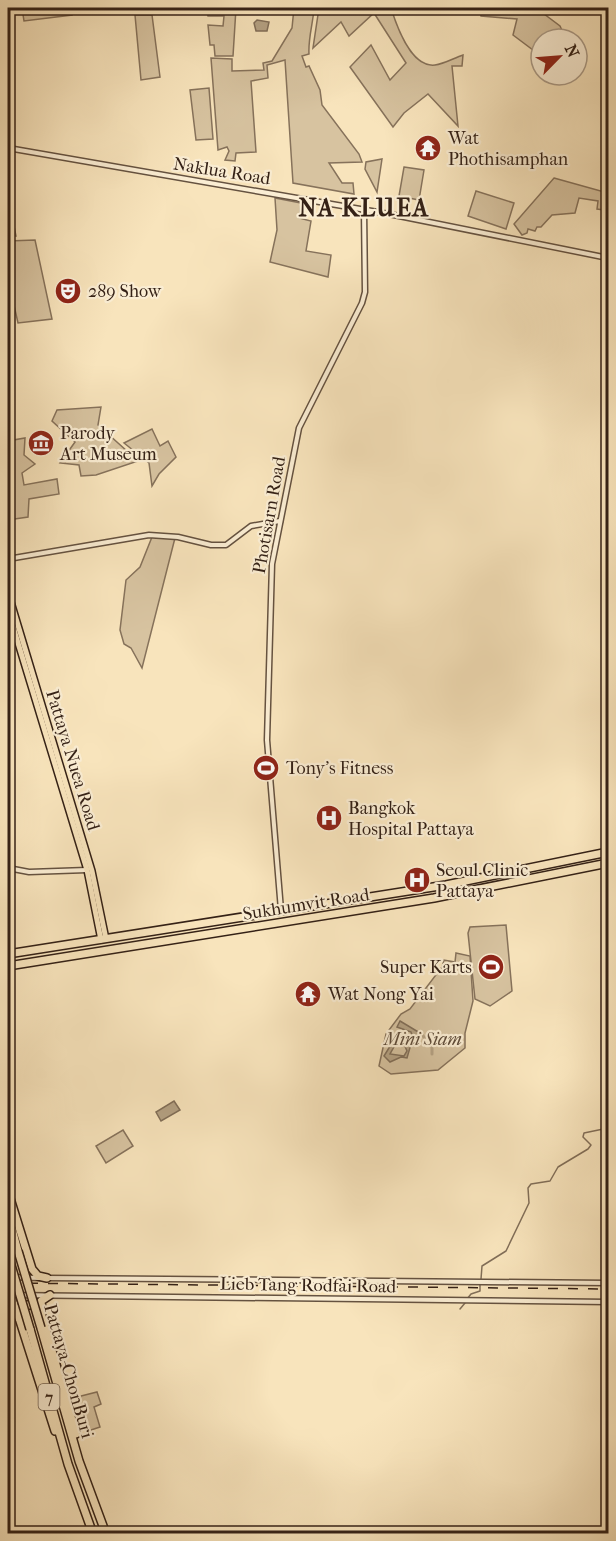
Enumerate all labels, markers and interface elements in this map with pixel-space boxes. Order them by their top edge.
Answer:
north arrow [529,27,589,87]
text: N [561,41,584,61]
place label: Wat Phothisamphan [447,128,569,170]
temple icon: Wat Phothisamphan [413,133,443,163]
street label: Naklua Road [172,153,272,190]
district label: NA KLUEA [299,194,429,222]
theatre icon: 289 Show [53,276,83,306]
place label: 289 Show [88,281,162,302]
place label: Parody Art Museum [59,423,157,465]
museum icon: Parody Art Museum [26,428,56,458]
street label: Photisarn Road [249,455,290,575]
street label: Pattaya Nuea Road [41,687,104,833]
sports icon: Tony's Fitness [251,753,281,783]
place label: Tony's Fitness [286,758,394,779]
place label: Bangkok Hospital Pattaya [348,798,475,840]
hospital icon: Bangkok Hospital Pattaya [314,803,344,833]
place label: Seoul Clinic Pattaya [436,860,528,902]
hospital icon: Seoul Clinic Pattaya [402,865,432,895]
street label: Sukhumvit Road [241,884,371,925]
sports icon: Super Karts [476,952,506,982]
place label: Super Karts [380,957,472,978]
temple icon: Wat Nong Yai [293,979,323,1009]
place label: Wat Nong Yai [327,984,434,1005]
park label: Mini Siam [382,1029,462,1050]
street label: Lieb Tang Rodfai Road [220,1273,397,1298]
street label: Pattaya-ChonBuri [39,1302,98,1441]
road number: 7 [38,1384,60,1410]

